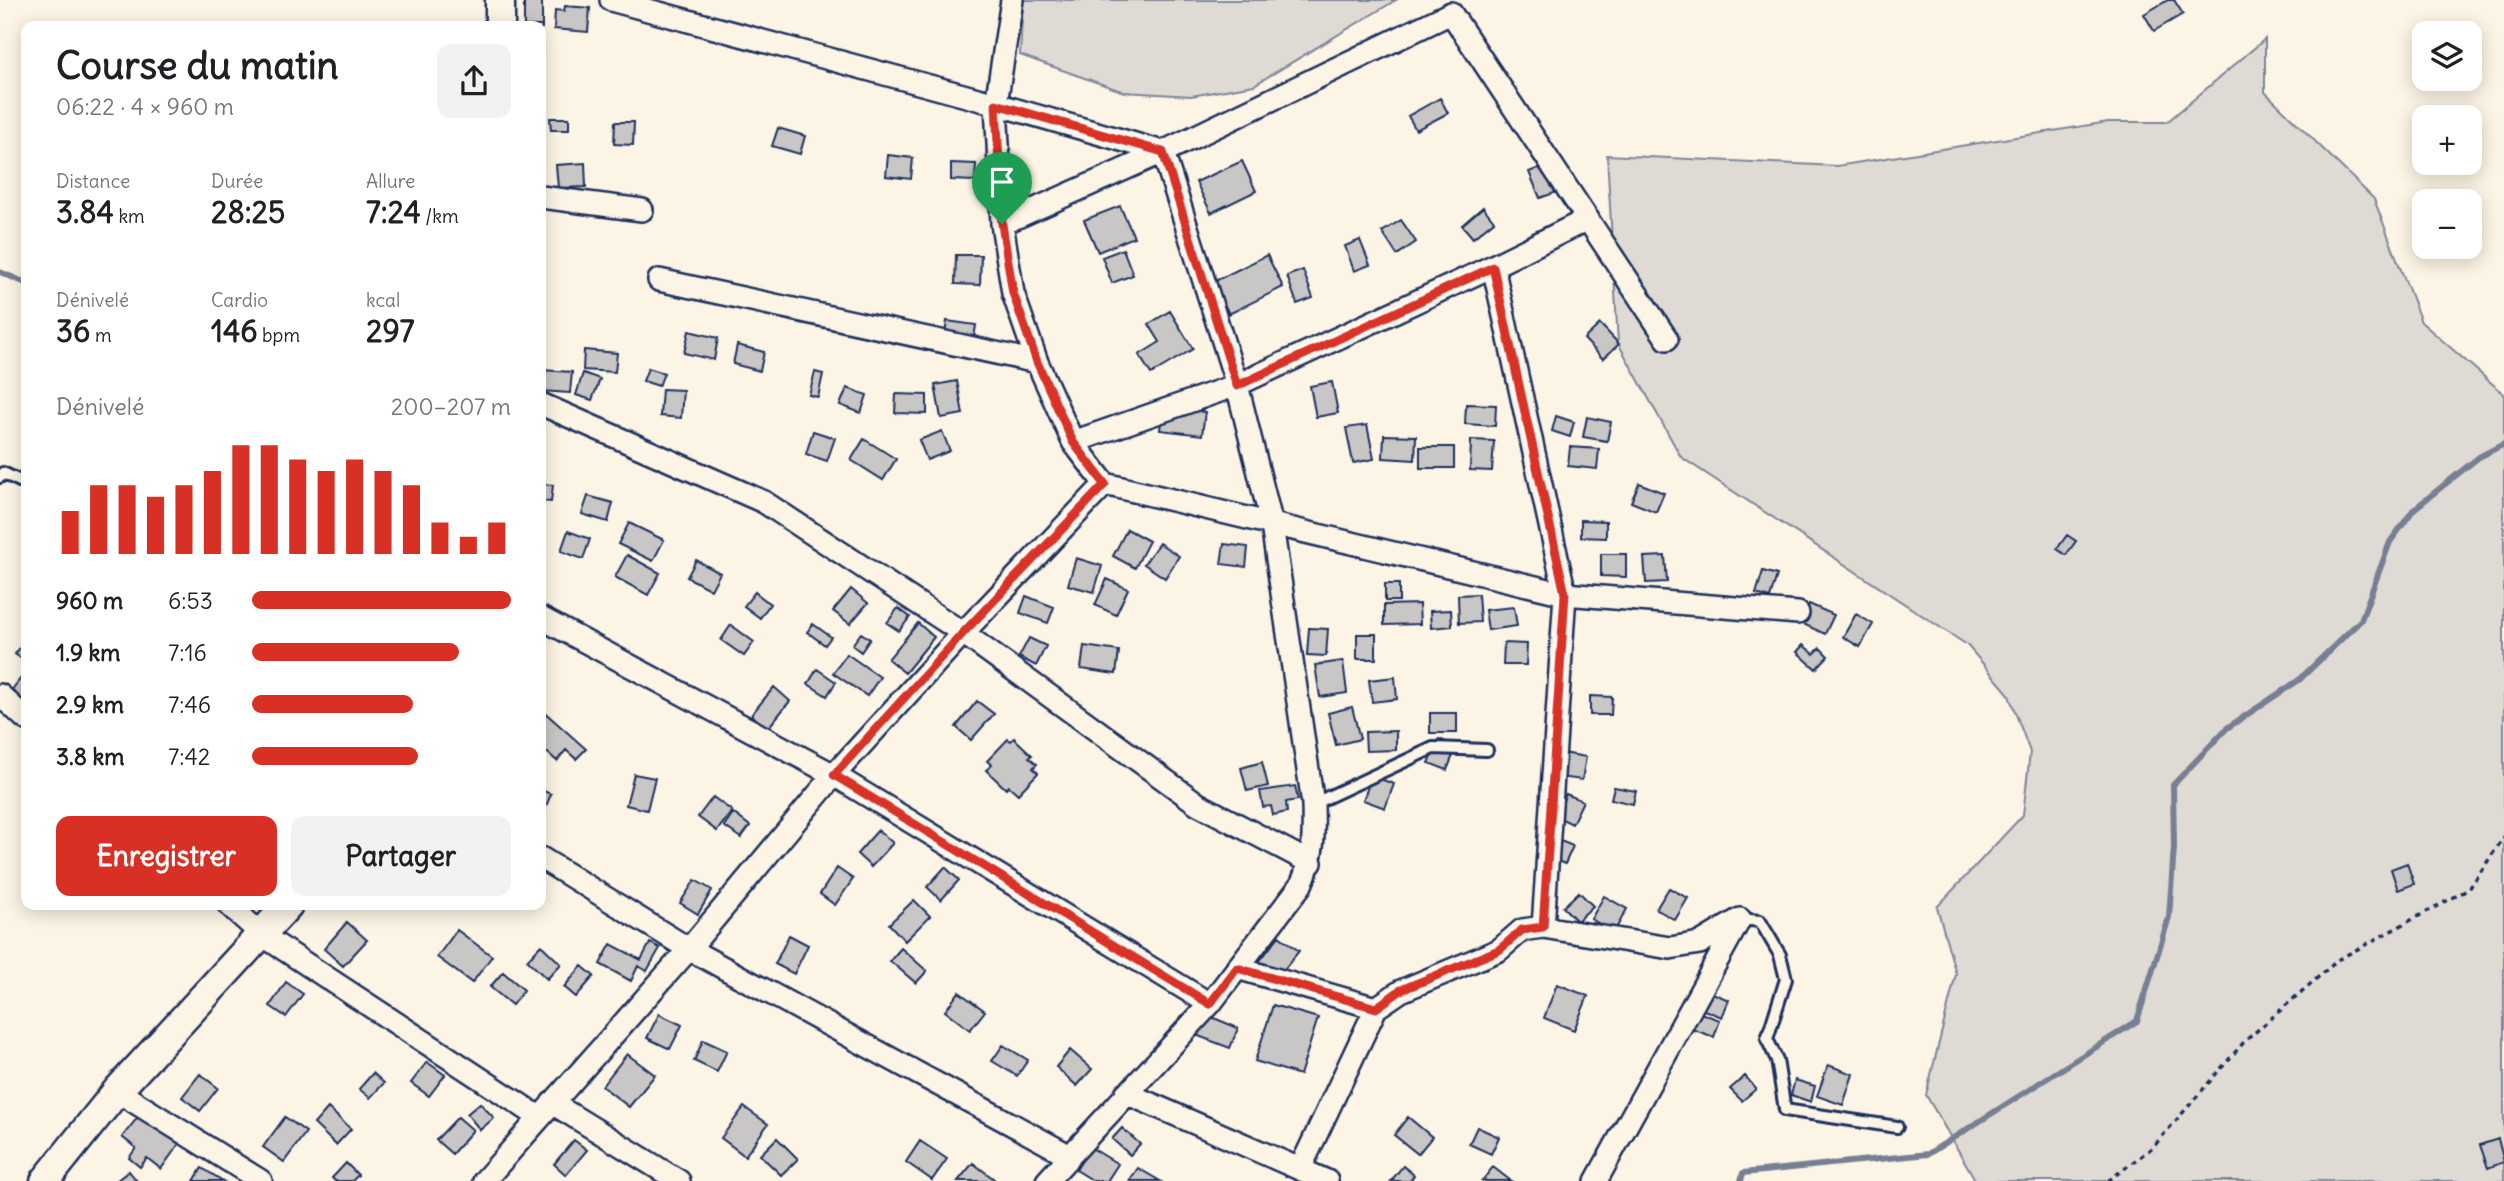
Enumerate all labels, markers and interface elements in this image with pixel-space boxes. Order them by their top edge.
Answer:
map controls [2412,21,2482,259]
button: layers [2412,21,2482,91]
text: Course du matin [56,42,338,89]
button: share [437,44,511,118]
text: 06:22 · 4 × 960 m [56,92,234,121]
button: + [2412,105,2482,175]
pin [972,152,1032,224]
icon: arrive [983,163,1021,201]
text: Distance [56,169,130,193]
text: Durée [211,169,263,193]
text: Allure [366,169,415,193]
button: − [2412,189,2482,259]
text: 3.84 [56,193,114,231]
text: 28:25 [211,193,285,231]
text: 7:24 [366,193,421,231]
text: km [114,204,145,228]
text: /km [421,204,459,228]
text: Dénivelé [56,288,129,312]
text: Cardio [211,288,268,312]
text: kcal [366,288,400,312]
text: 36 [56,312,90,350]
text: 146 [211,312,258,350]
text: 297 [366,312,414,350]
text: m [90,323,112,347]
text: bpm [258,323,300,347]
text: Dénivelé [56,392,144,421]
text: 200–207 m [391,392,511,421]
text: 960 m [56,586,123,615]
text: 6:53 [168,586,213,615]
text: 1.9 km [56,638,121,667]
text: 7:16 [168,638,207,667]
text: 2.9 km [56,690,124,719]
text: 7:46 [168,690,211,719]
text: 3.8 km [56,742,124,771]
text: 7:42 [168,742,210,771]
button: Enregistrer [56,816,277,896]
button: Partager [291,816,511,896]

